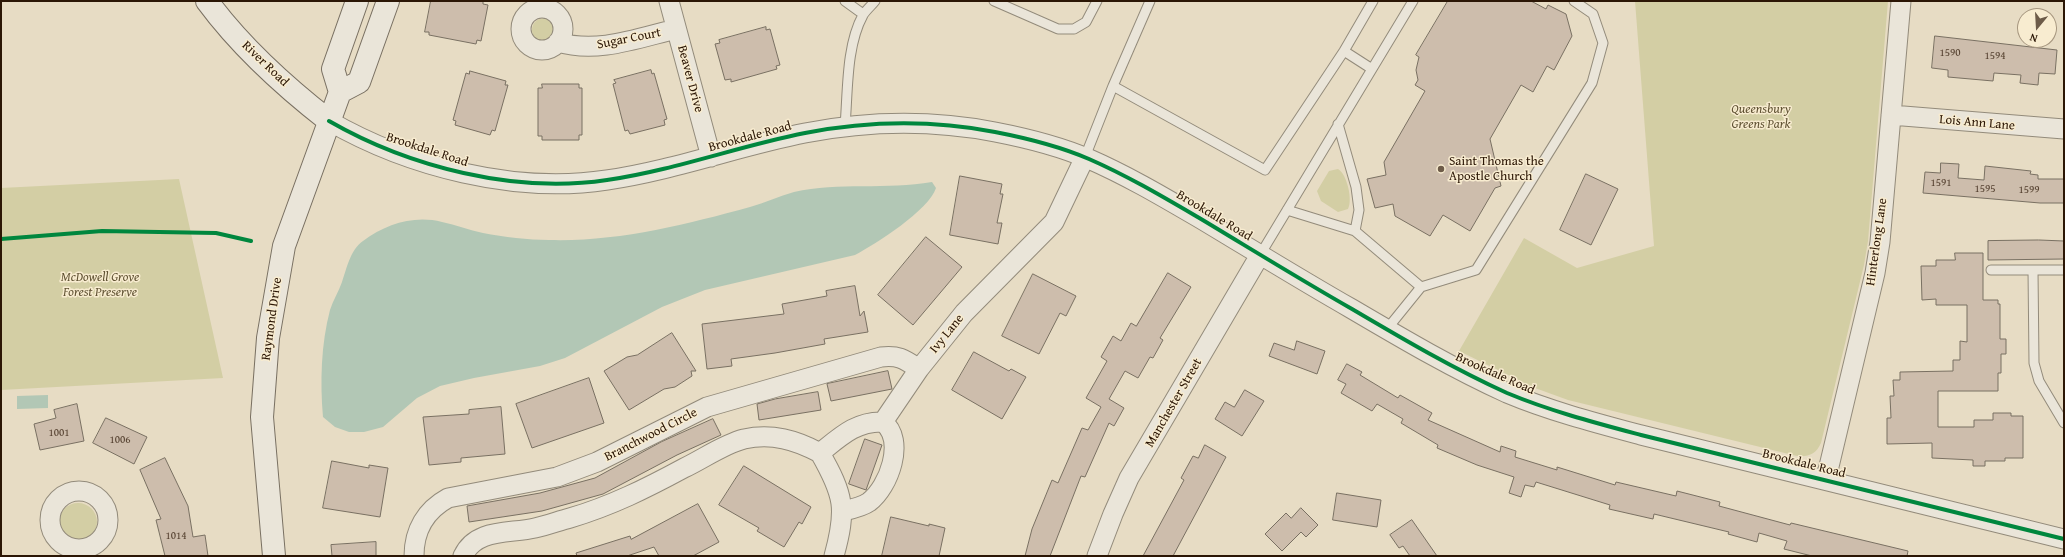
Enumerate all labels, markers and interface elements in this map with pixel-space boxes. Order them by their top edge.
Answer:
north arrow [2017,8,2057,48]
street label: Sugar Court [596,25,662,53]
text: N [2028,30,2040,47]
street label: River Road [238,38,292,90]
street label: Beaver Drive [674,44,706,114]
house number: 1590 [1939,46,1961,60]
house number: 1594 [1984,49,2006,63]
park label: Queensbury Greens Park [1731,102,1791,133]
street label: Lois Ann Lane [1939,112,2015,134]
street label: Brookdale Road [707,118,793,156]
street label: Brookdale Road [384,129,470,171]
place label: Saint Thomas the Apostle Church [1449,154,1544,185]
marker: Saint Thomas the Apostle Church [1436,164,1446,174]
house number: 1591 [1930,176,1952,190]
house number: 1595 [1974,182,1996,196]
house number: 1599 [2018,183,2040,197]
street label: Brookdale Road [1173,187,1255,245]
street label: Hinterlong Lane [1863,197,1891,287]
park label: McDowell Grove Forest Preserve [61,270,139,301]
street label: Raymond Drive [258,277,286,361]
street label: Ivy Lane [927,311,967,357]
street label: Brookdale Road [1453,350,1537,398]
street label: Manchester Street [1142,356,1206,450]
street label: Branchwood Circle [602,405,700,465]
house number: 1001 [48,426,70,440]
house number: 1006 [109,433,131,447]
street label: Brookdale Road [1761,446,1847,482]
house number: 1014 [165,529,187,543]

